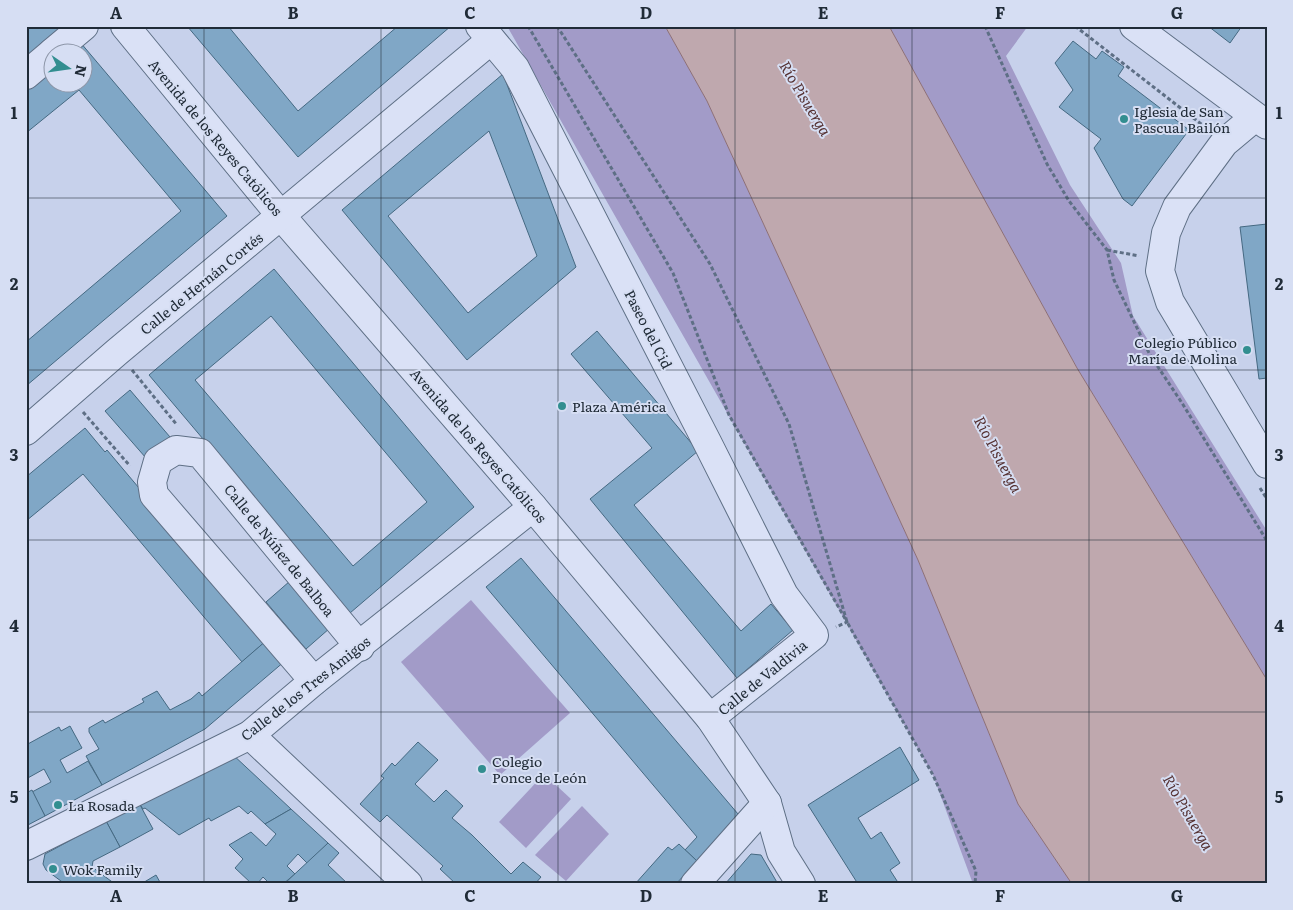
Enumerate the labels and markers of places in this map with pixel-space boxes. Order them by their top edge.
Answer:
place label: Iglesia de San Pascual Bailón [1134,101,1230,137]
marker: Iglesia de San Pascual Bailón [1118,113,1130,125]
place label: Colegio Público María de Molina [1128,332,1237,368]
marker: Colegio Público María de Molina [1241,344,1253,356]
place label: Plaza América [572,396,667,416]
marker: Plaza América [556,400,568,412]
place label: Colegio Ponce de León [492,751,587,787]
marker: Colegio Ponce de León [476,763,488,775]
place label: La Rosada [68,795,135,815]
marker: La Rosada [52,799,64,811]
place label: Wok Family [63,859,143,879]
marker: Wok Family [47,863,59,875]

